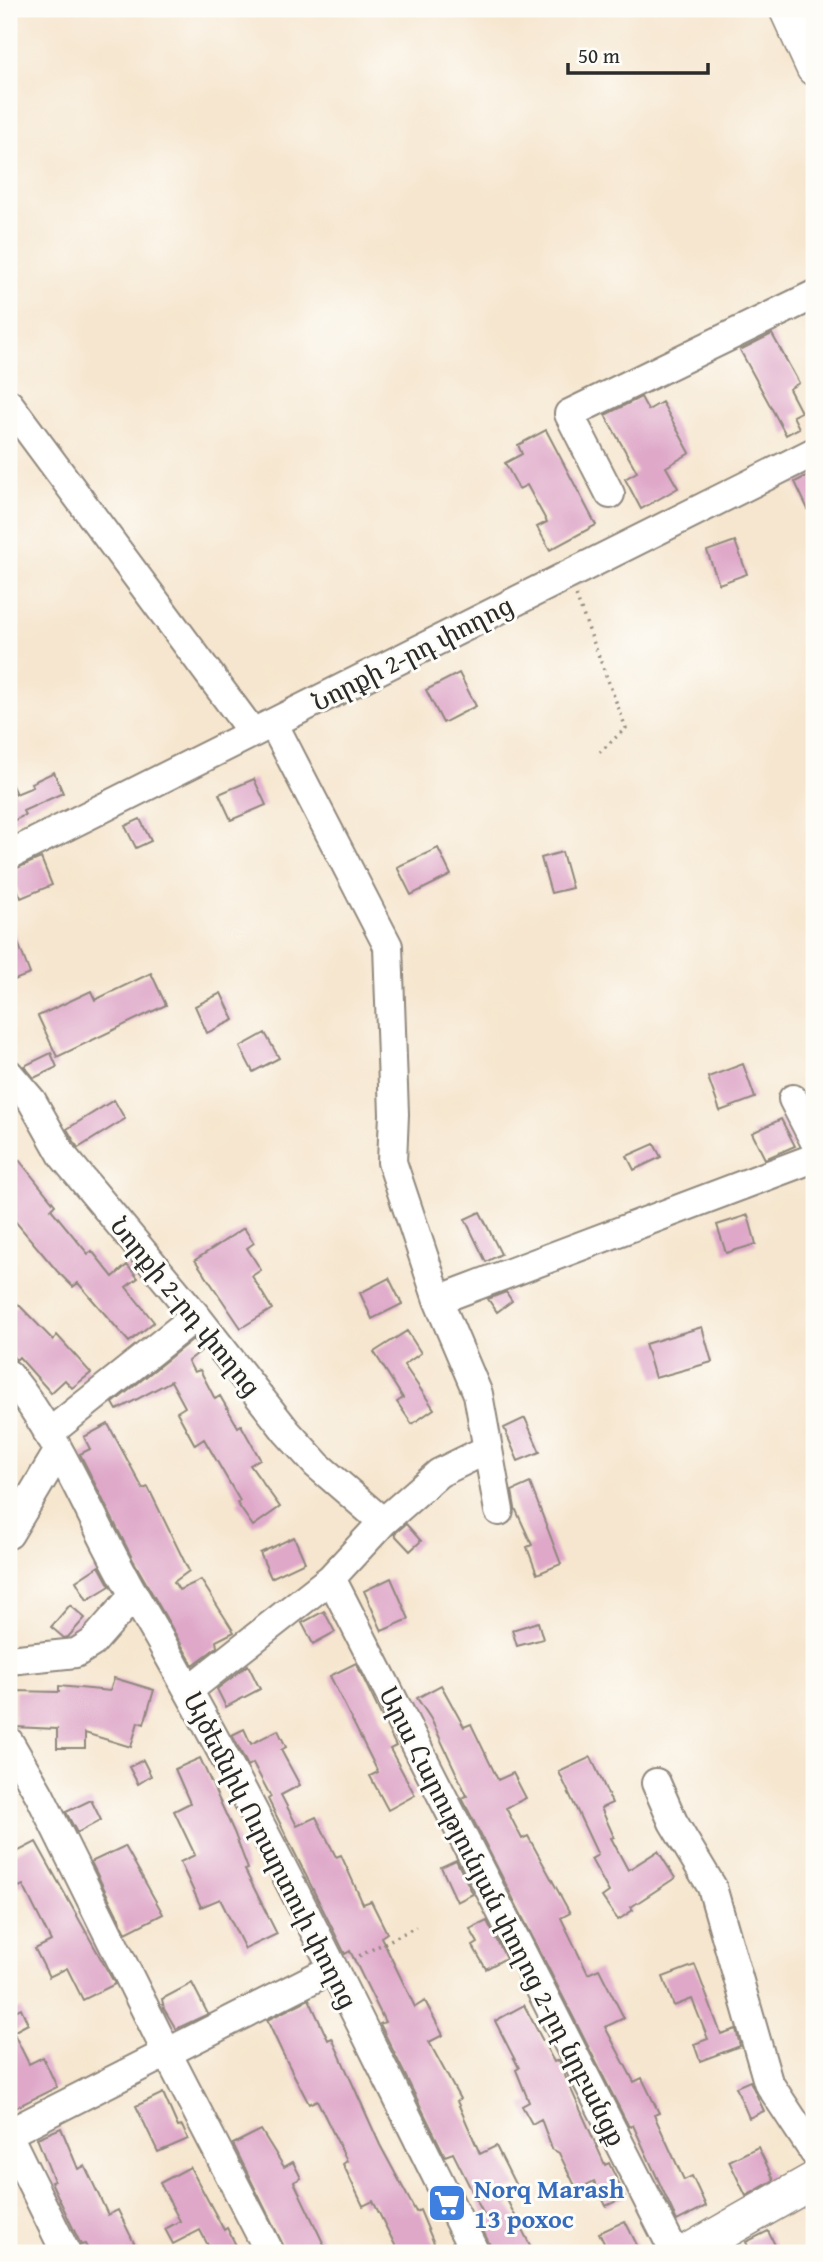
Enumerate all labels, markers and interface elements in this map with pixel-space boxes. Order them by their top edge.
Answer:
scale bar [568,32,708,76]
text: 50 m [578,40,620,71]
street label: Նորքի 2-րդ փողոց [304,585,520,721]
street label: Նորքի 2-րդ փողոց [101,1208,271,1404]
street label: Արա Հարությունյան փողոց 2-րդ նրբանցք [370,1679,636,2153]
street label: Այծեմնիկ Ուրարտուի փողոց [174,1685,368,2015]
place label: Norq Marash 13 poxoc [474,2169,625,2238]
supermarket icon: Norq Marash 13 poxoc [426,2182,468,2224]

